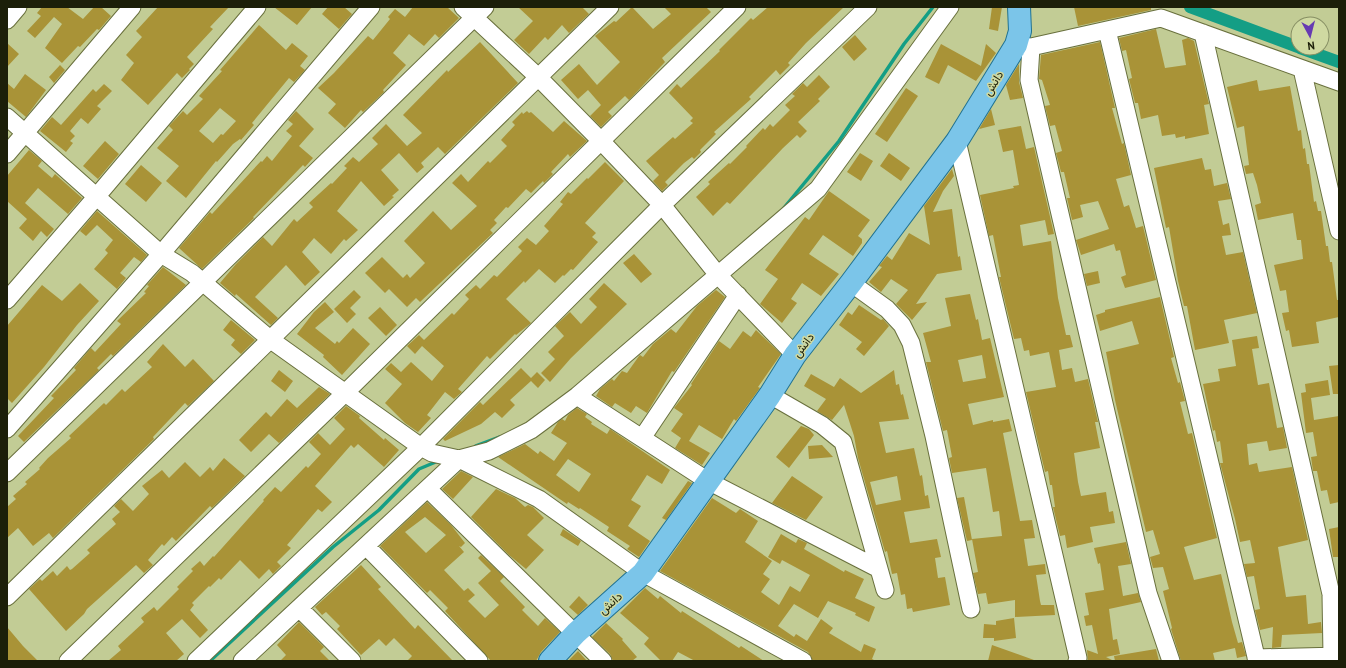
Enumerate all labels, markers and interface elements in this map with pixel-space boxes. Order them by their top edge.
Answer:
north arrow [1290,16,1330,56]
text: N [1307,39,1316,53]
street label: دانش [980,67,1007,99]
street label: دانش [789,330,818,361]
street label: دانش [595,588,626,618]

